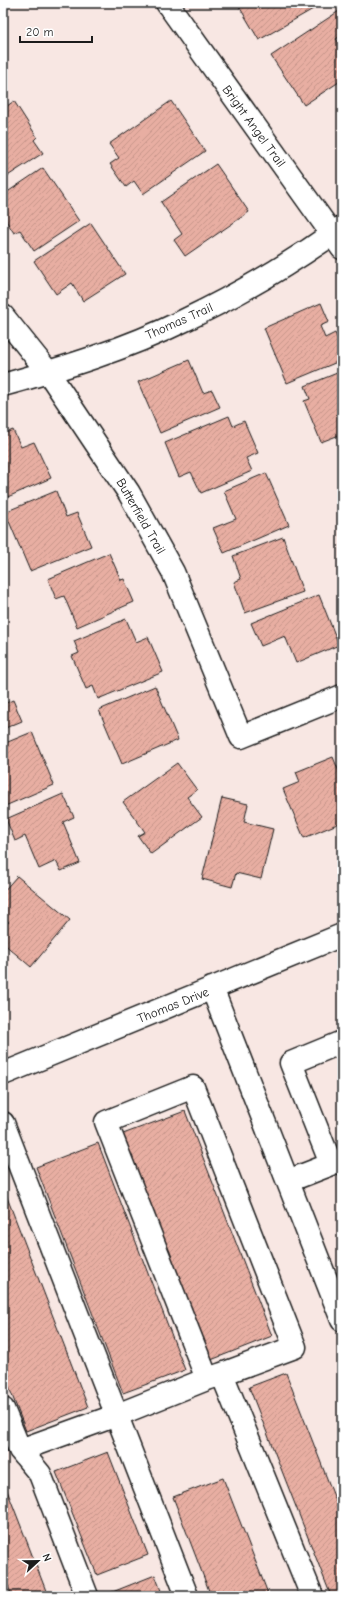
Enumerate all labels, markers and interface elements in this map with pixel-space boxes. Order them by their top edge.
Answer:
scale bar [20,18,92,44]
text: 20 m [26,25,54,39]
street label: Bright Angel Trail [219,82,289,170]
street label: Thomas Trail [143,299,215,343]
street label: Butterfield Trail [113,476,169,556]
street label: Thomas Drive [135,984,211,1026]
north arrow [18,1541,58,1581]
text: N [39,1552,54,1563]

